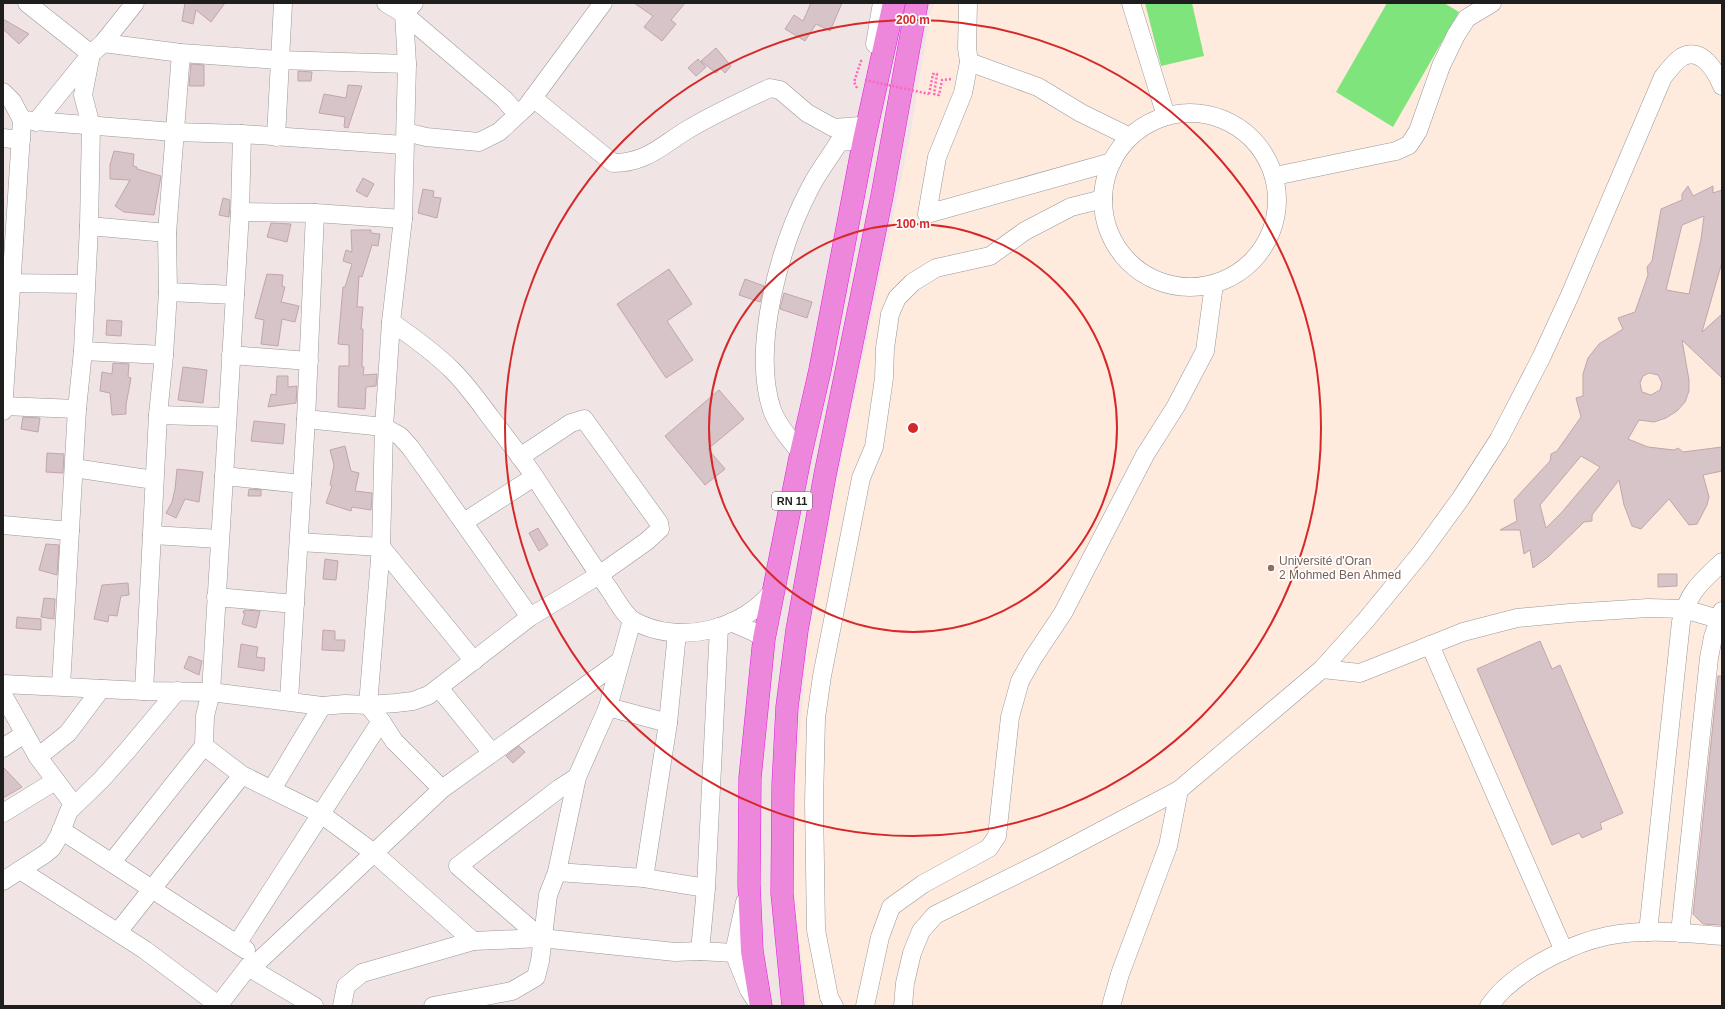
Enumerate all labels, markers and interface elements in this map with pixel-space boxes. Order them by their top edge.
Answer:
text: 200 m [896,13,930,27]
text: 100 m [896,217,930,231]
centre of rings [906,421,920,435]
road number: RN 11 [772,492,812,510]
place label: Université d'Oran 2 Mohmed Ben Ahmed [1279,554,1401,582]
marker: Université d'Oran 2 Mohmed Ben Ahmed [1266,563,1276,573]

